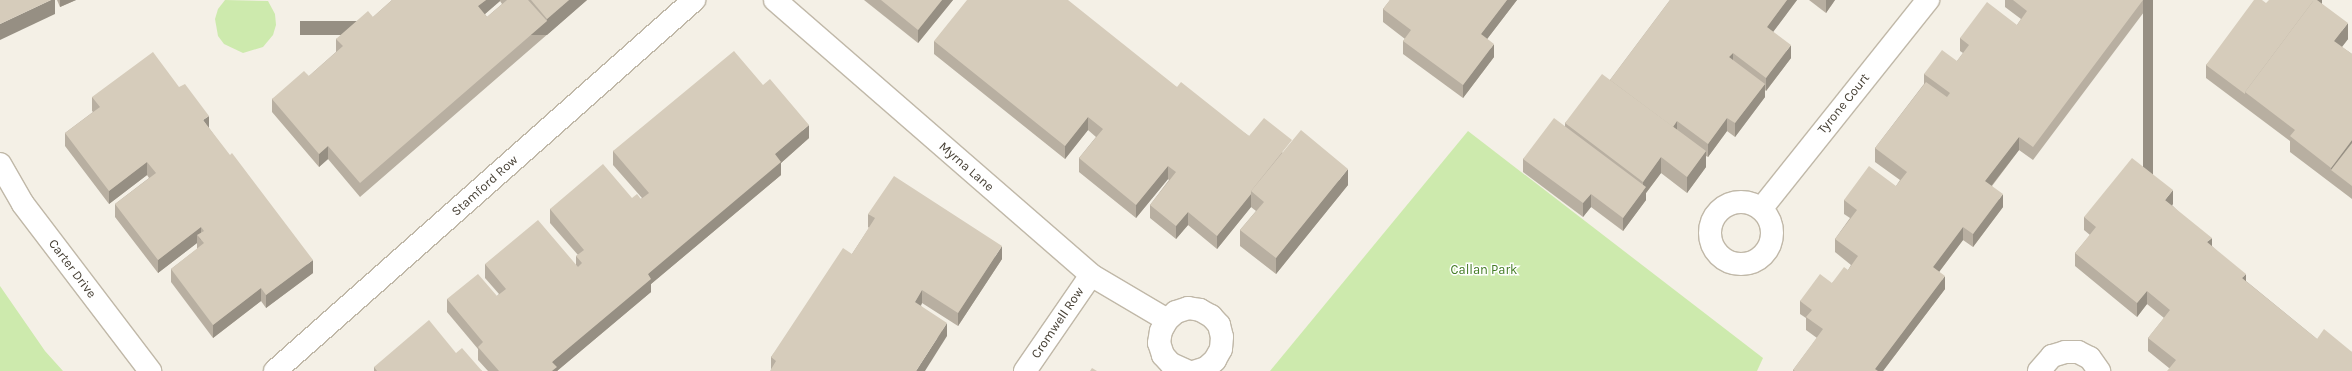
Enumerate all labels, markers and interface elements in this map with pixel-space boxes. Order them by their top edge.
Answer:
street label: Tyrone Court [1815,71,1873,137]
street label: Myrna Lane [935,139,997,195]
street label: Stamford Row [449,152,521,220]
street label: Carter Drive [45,237,99,301]
park label: Callan Park [1451,262,1517,278]
street label: Cromwell Row [1028,284,1088,362]

